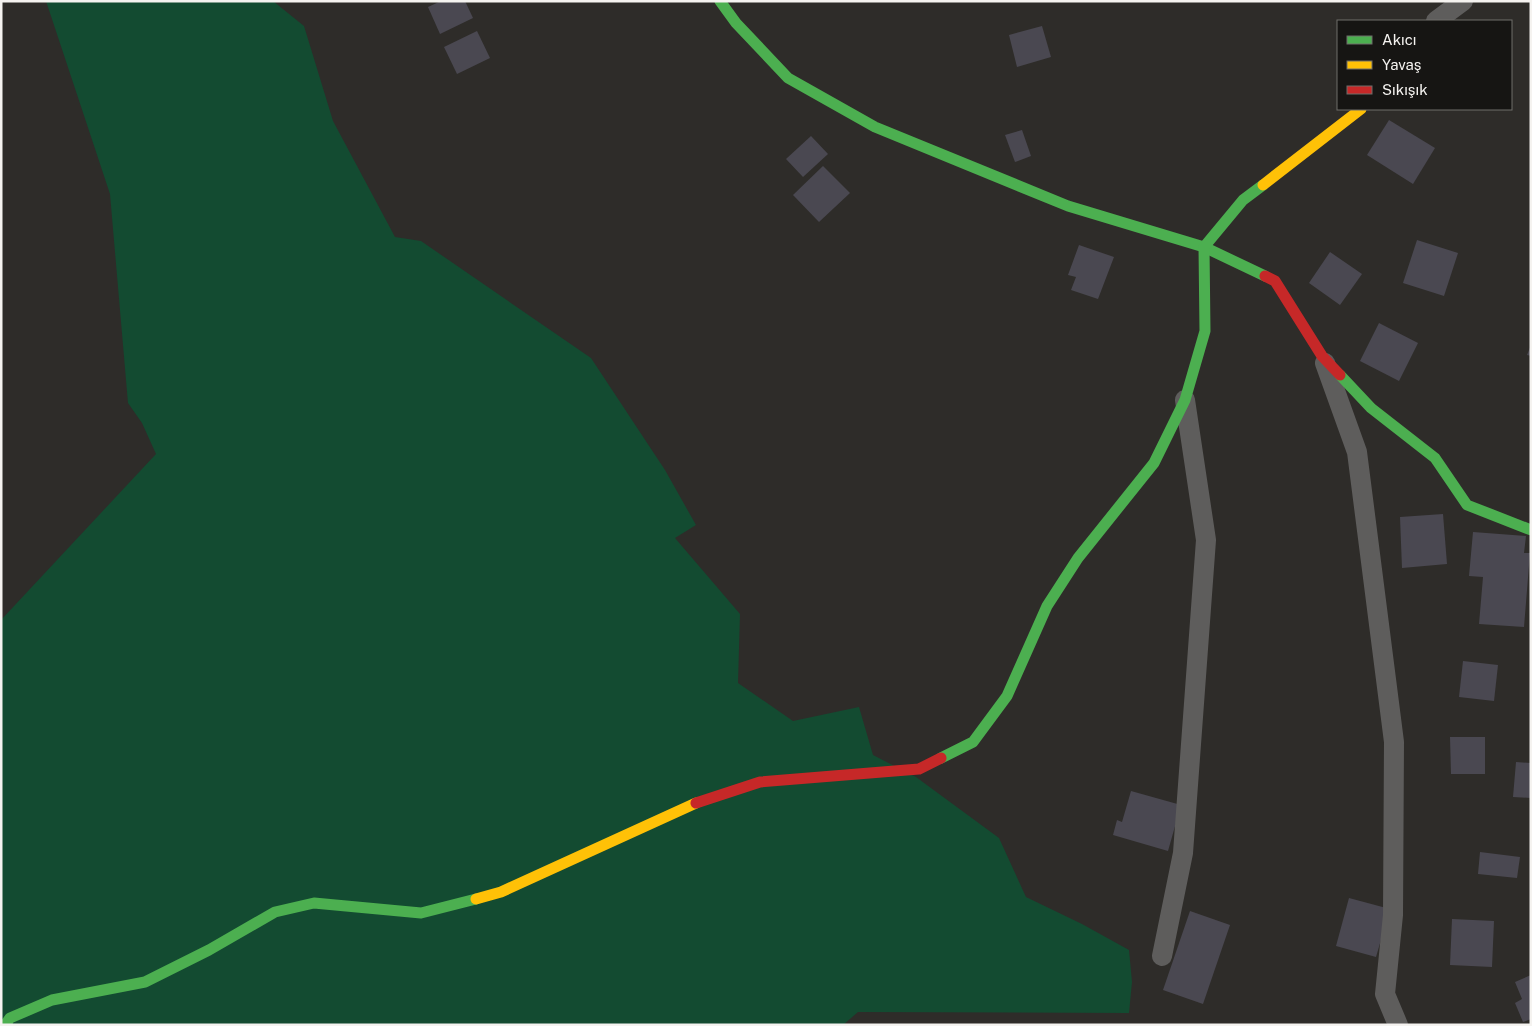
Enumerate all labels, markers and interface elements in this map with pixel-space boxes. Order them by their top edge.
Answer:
legend [1337,20,1512,110]
text: Akıcı [1382,31,1416,48]
text: Yavaş [1382,56,1421,73]
text: Sıkışık [1382,81,1428,98]

